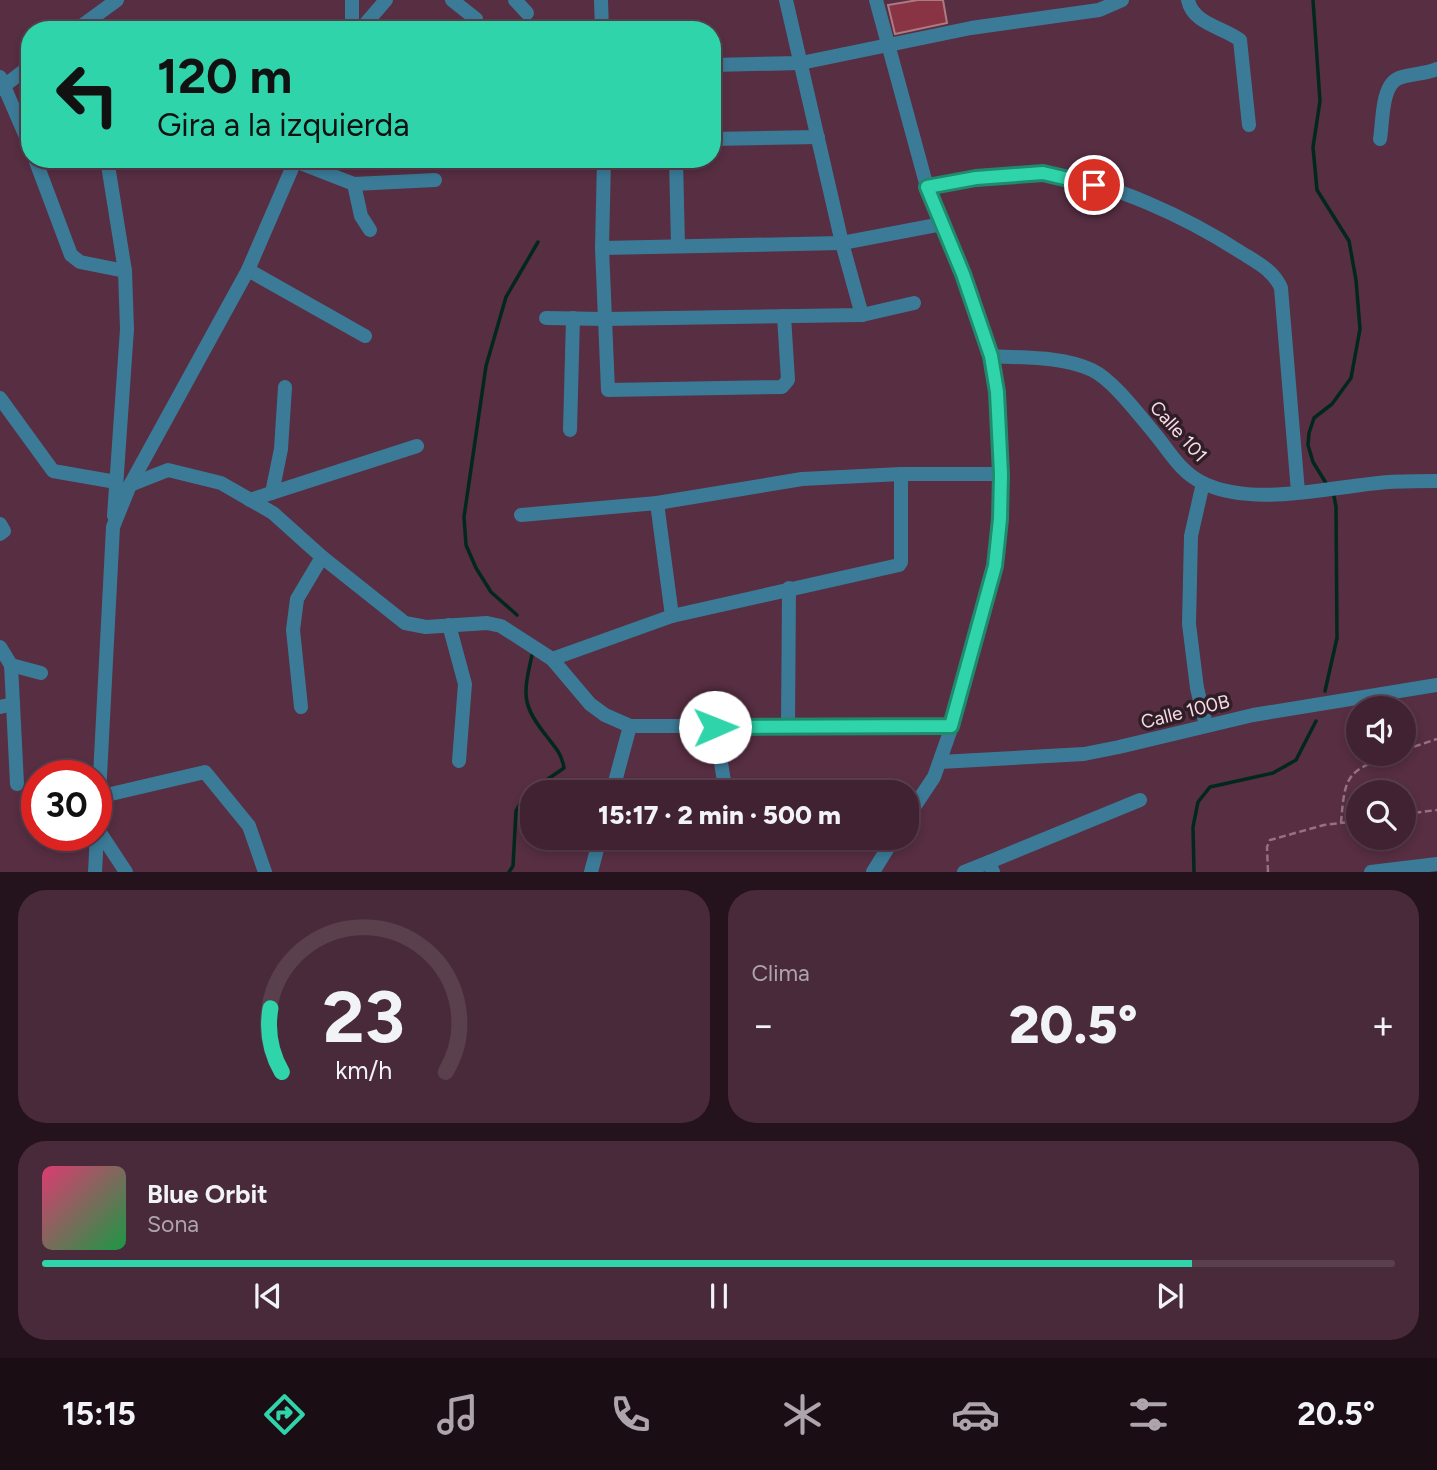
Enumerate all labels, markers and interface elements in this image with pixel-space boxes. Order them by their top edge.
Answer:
text: 120 m [157,46,292,105]
icon: left [42,49,133,140]
text: Gira a la izquierda [157,106,410,144]
pin [1064,155,1124,215]
icon: arrive [1075,166,1113,204]
street label: Calle 101 [1145,396,1212,467]
street label: Calle 100B [1138,689,1232,734]
position arrow [678,690,752,764]
map controls [1346,696,1416,850]
button: sound [1346,696,1416,766]
speed limit sign: 30 [21,760,112,851]
button: search [1346,780,1416,850]
text: 15:17 · 2 min · 500 m [598,799,841,831]
text: Clima [752,959,810,987]
text: 23 [322,974,405,1061]
text: 20.5° [1009,994,1138,1056]
text: − [752,1002,775,1048]
text: + [1371,1002,1395,1048]
text: km/h [335,1055,392,1085]
text: Blue Orbit [147,1178,268,1210]
text: Sona [147,1210,199,1238]
icon: previous [249,1277,287,1315]
icon: pause [700,1277,738,1315]
icon: next [1151,1277,1189,1315]
icon: directions [260,1390,309,1439]
icon: music [433,1390,482,1439]
icon: phone [606,1390,655,1439]
icon: climate [778,1390,827,1439]
icon: car [951,1390,1000,1439]
icon: filters [1124,1390,1173,1439]
text: 15:15 [62,1395,136,1433]
text: 20.5° [1297,1395,1375,1433]

